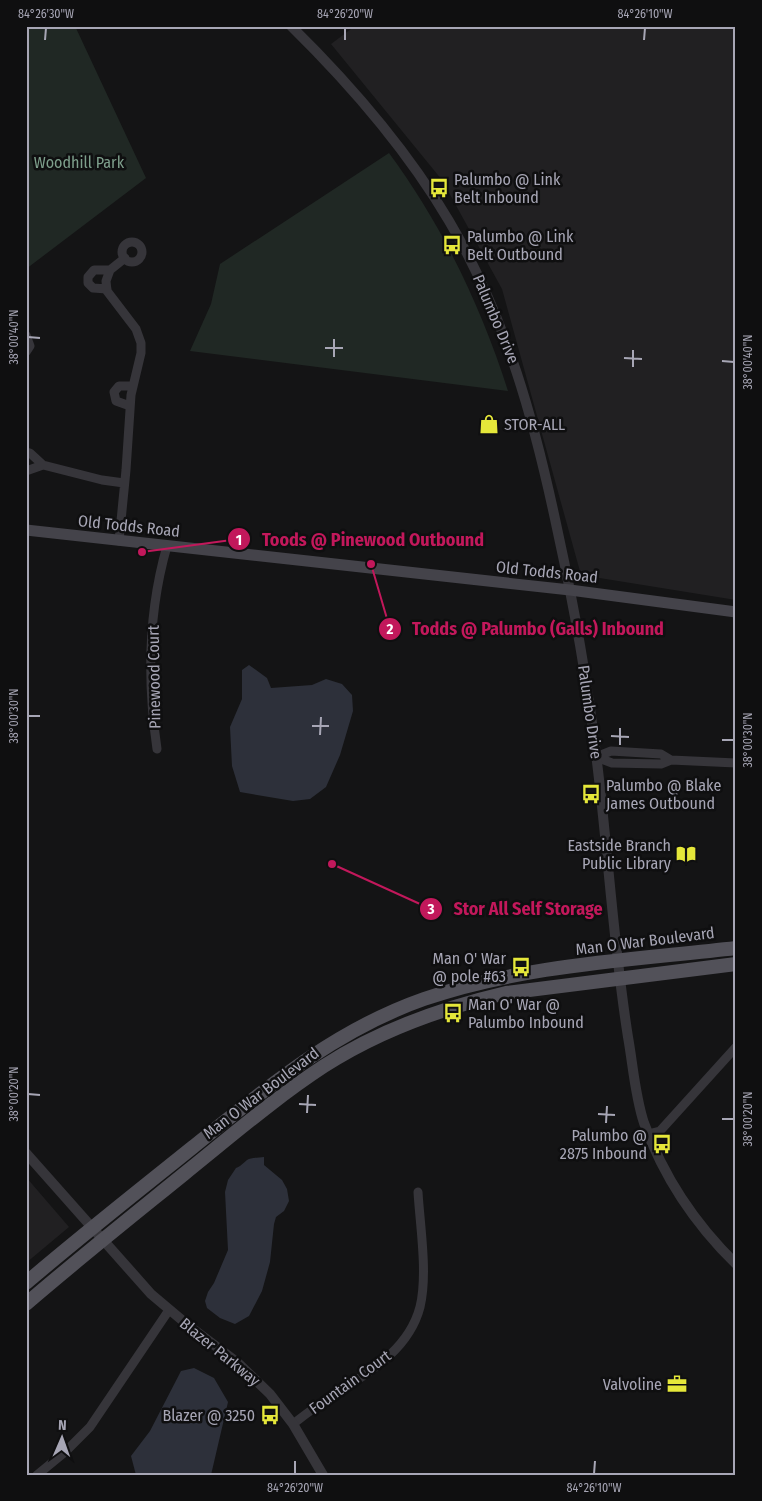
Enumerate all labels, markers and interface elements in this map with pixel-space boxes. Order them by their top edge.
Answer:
text: 84°26'30"W [18,7,74,21]
text: 84°26'20"W [317,7,373,21]
text: 84°26'10"W [617,7,673,21]
park label: Woodhill Park [34,153,125,172]
place label: Palumbo @ Link Belt Inbound [454,170,561,207]
bus stop icon: Palumbo @ Link Belt Inbound [428,177,450,199]
place label: Palumbo @ Link Belt Outbound [467,227,574,264]
bus stop icon: Palumbo @ Link Belt Outbound [441,234,463,256]
street label: Palumbo Drive [469,272,523,366]
text: 38°00'40"N [7,309,21,365]
text: 38°00'40"N [741,334,755,390]
shop icon: STOR-ALL [478,413,500,435]
place label: STOR-ALL [504,415,565,434]
street label: Old Todds Road [77,511,181,541]
callout: Toods @ Pinewood Outbound [227,523,494,556]
text: Toods @ Pinewood Outbound [262,529,484,551]
text: 1 [236,531,242,549]
street label: Old Todds Road [495,557,599,587]
callout: Todds @ Palumbo (Galls) Inbound [377,613,674,646]
text: Todds @ Palumbo (Galls) Inbound [412,618,664,640]
text: 2 [386,620,394,638]
street label: Pinewood Court [144,624,164,729]
street label: Palumbo Drive [574,664,606,760]
text: 38°00'30"N [7,688,21,744]
text: 38°00'30"N [741,712,755,768]
place label: Palumbo @ Blake James Outbound [606,776,721,813]
bus stop icon: Palumbo @ Blake James Outbound [580,783,602,805]
place label: Eastside Branch Public Library [567,836,672,873]
library icon: Eastside Branch Public Library [675,843,697,865]
callout: Stor All Self Storage [419,892,613,925]
text: Stor All Self Storage [453,898,603,920]
text: 3 [426,900,435,918]
street label: Man O War Boulevard [574,923,716,959]
place label: Man O' War @ pole #63 [432,949,506,986]
bus stop icon: Man O' War @ pole #63 [510,956,532,978]
place label: Man O' War @ Palumbo Inbound [468,995,584,1032]
bus stop icon: Man O' War @ Palumbo Inbound [442,1002,464,1024]
street label: Man O War Boulevard [199,1043,323,1143]
text: 38°00'20"N [7,1066,21,1122]
text: 38°00'20"N [741,1091,755,1147]
place label: Palumbo @ 2875 Inbound [560,1126,647,1163]
bus stop icon: Palumbo @ 2875 Inbound [651,1133,673,1155]
street label: Blazer Parkway [176,1314,265,1391]
street label: Fountain Court [305,1346,395,1418]
office icon: Valvoline [666,1373,688,1395]
place label: Valvoline [603,1375,662,1394]
bus stop icon: Blazer @ 3250 [259,1404,281,1426]
place label: Blazer @ 3250 [162,1406,255,1425]
north arrow [38,1414,88,1464]
text: N [58,1417,67,1434]
text: 84°26'20"W [267,1481,323,1495]
text: 84°26'10"W [566,1481,622,1495]

